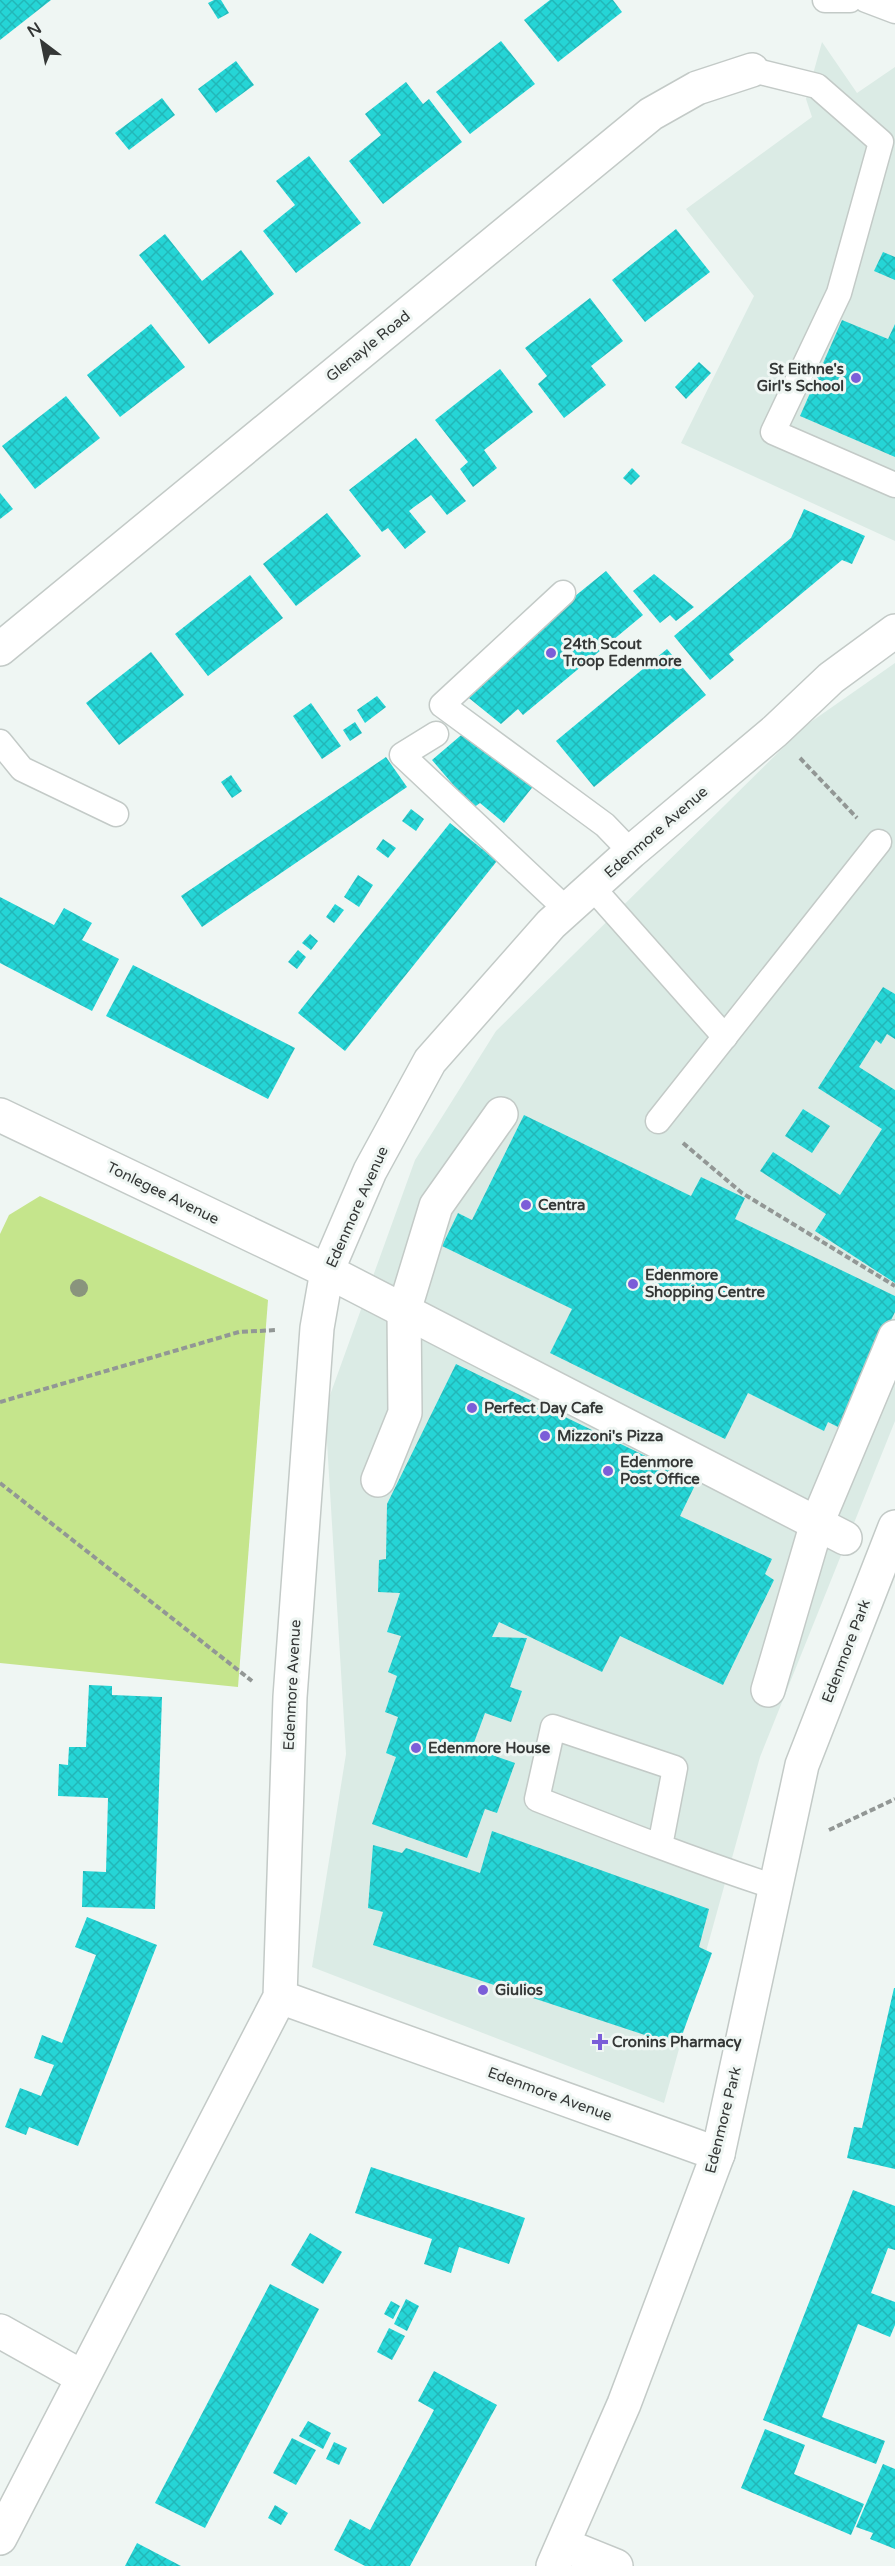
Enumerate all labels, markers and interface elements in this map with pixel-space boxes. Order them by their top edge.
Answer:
north arrow [12,12,72,72]
text: N [24,18,45,42]
street label: Glenayle Road [322,307,414,385]
place label: St Eithne's Girl's School [757,360,844,395]
marker: St Eithne's Girl's School [849,371,863,385]
place label: 24th Scout Troop Edenmore [562,635,682,671]
marker: 24th Scout Troop Edenmore [544,646,558,660]
street label: Edenmore Avenue [601,782,711,882]
street label: Edenmore Avenue [322,1144,392,1270]
street label: Tonlegee Avenue [104,1158,222,1228]
place label: Centra [538,1196,586,1214]
marker: Centra [519,1198,533,1212]
place label: Edenmore Shopping Centre [645,1266,765,1302]
marker: Edenmore Shopping Centre [626,1277,640,1291]
place label: Perfect Day Cafe [484,1399,604,1418]
marker: Perfect Day Cafe [465,1401,479,1415]
place label: Mizzoni's Pizza [557,1427,664,1445]
marker: Mizzoni's Pizza [538,1429,552,1443]
place label: Edenmore Post Office [620,1453,700,1488]
marker: Edenmore Post Office [601,1464,615,1478]
street label: Edenmore Park [818,1597,874,1705]
street label: Edenmore Avenue [280,1619,304,1751]
place label: Edenmore House [428,1739,551,1757]
marker: Edenmore House [409,1741,423,1755]
place label: Giulios [495,1981,543,1999]
marker: Giulios [476,1983,490,1997]
place label: Cronins Pharmacy [612,2033,742,2052]
marker: Cronins Pharmacy [593,2035,607,2049]
street label: Edenmore Avenue [485,2063,615,2125]
street label: Edenmore Park [701,2065,745,2175]

